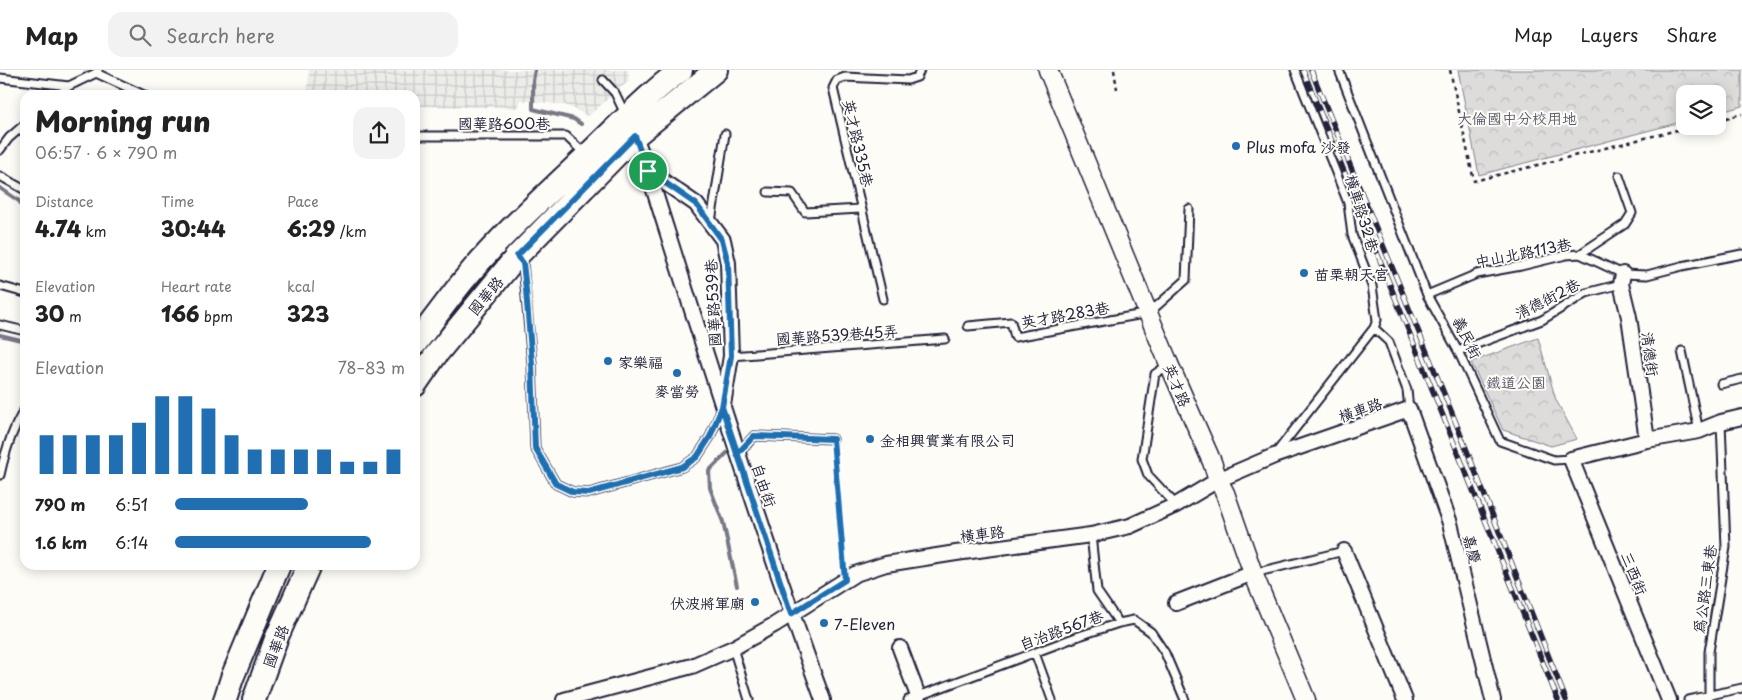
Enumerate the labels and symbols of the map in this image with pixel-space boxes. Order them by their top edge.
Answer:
street label: 英才路335巷 [838,97,880,189]
park label: 大倫國中分校用地 [1457,106,1577,129]
street label: 國華路600巷 [458,111,550,134]
place label: Plus mofa 沙發 [1246,135,1350,158]
marker: Plus mofa 沙發 [1230,140,1242,152]
pin [627,150,669,192]
street label: 橫車路32巷 [1340,171,1386,255]
street label: 中山北路113巷 [1473,231,1573,273]
street label: 國華路539巷 [698,258,726,348]
place label: 苗栗朝天宮 [1314,262,1389,285]
marker: 苗栗朝天宮 [1298,267,1310,279]
street label: 國華路 [462,270,508,320]
street label: 清德街2巷 [1510,272,1584,324]
street label: 英才路283巷 [1019,295,1111,333]
street label: 義民街 [1448,312,1488,362]
street label: 國華路539巷45弄 [775,318,899,350]
street label: 清德街 [1636,330,1666,378]
place label: 家樂福 [618,350,663,373]
marker: 家樂福 [602,355,614,367]
street label: 英才路 [1159,360,1197,410]
marker: 麥當勞 [671,367,683,379]
park label: 鐵道公園 [1486,370,1546,393]
place label: 麥當勞 [654,379,700,402]
street label: 橫車路 [1335,391,1385,427]
place label: 金相興實業有限公司 [880,428,1015,451]
marker: 金相興實業有限公司 [864,433,876,445]
street label: 自由街 [747,460,783,510]
street label: 橫車路 [958,519,1006,547]
street label: 嘉慶 [1458,532,1488,566]
street label: 為公路三東巷 [1686,543,1722,635]
street label: 三西街 [1616,548,1654,598]
place label: 伏波將軍廟 [670,591,745,614]
marker: 伏波將軍廟 [749,596,761,608]
street label: 自治路567巷 [1016,603,1106,655]
place label: 7-Eleven [834,612,895,635]
marker: 7-Eleven [818,617,830,629]
street label: 國華路 [256,621,294,671]

